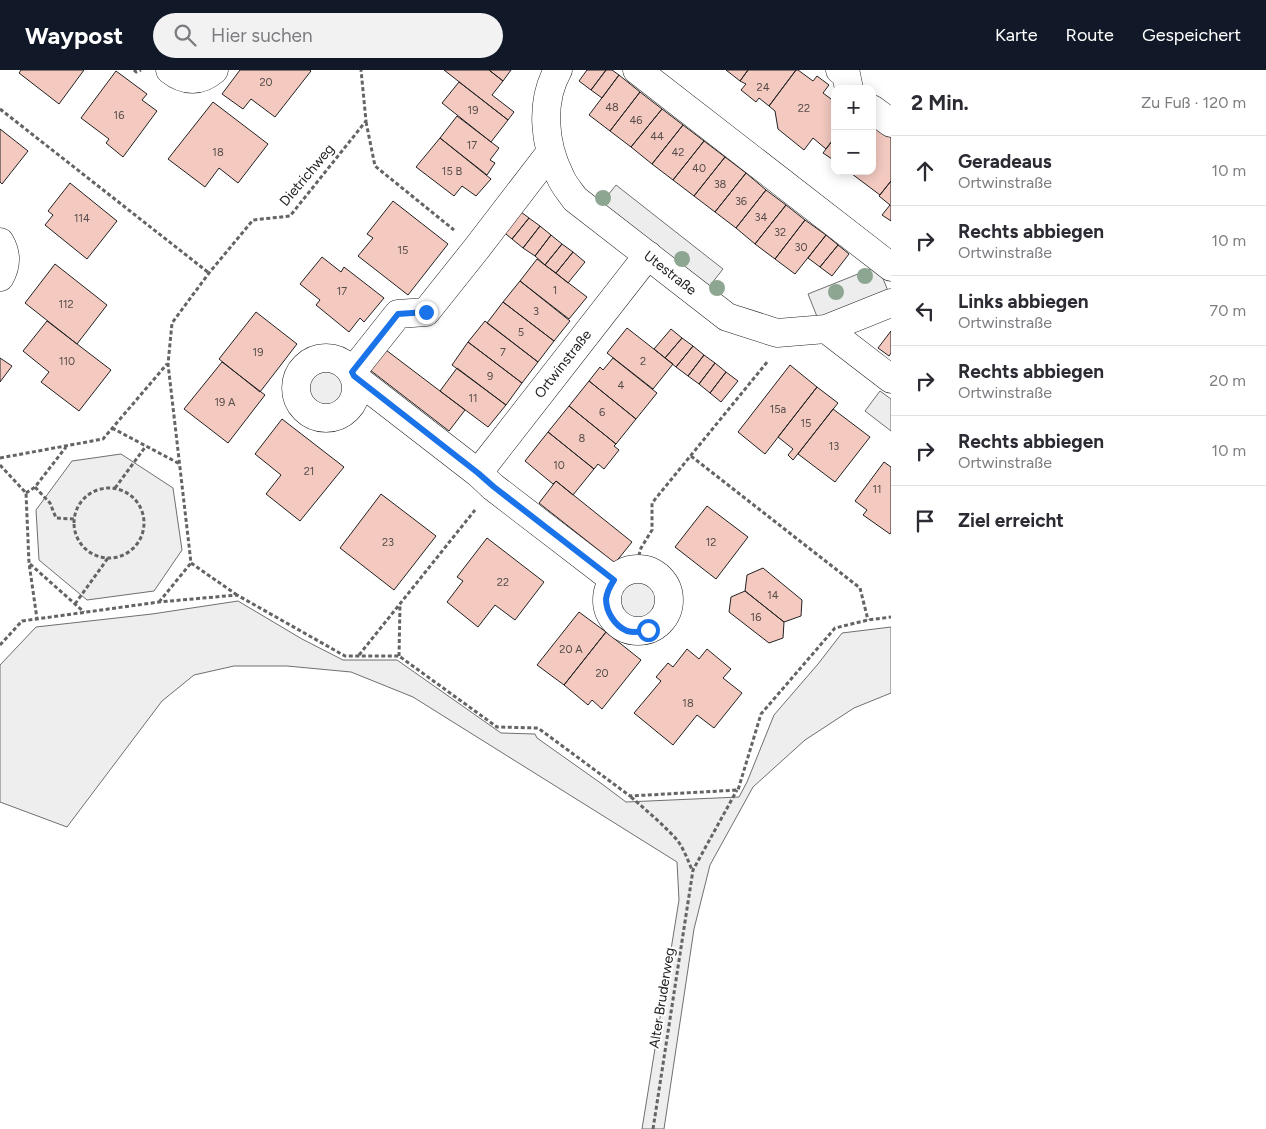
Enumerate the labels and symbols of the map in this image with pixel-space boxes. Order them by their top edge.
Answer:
house number: 20 [259,76,273,89]
house number: 24 [757,81,770,94]
house number: 48 [605,101,619,114]
house number: 22 [798,102,810,115]
house number: 19 [468,104,478,117]
house number: 16 [114,109,124,122]
house number: 46 [629,114,643,127]
house number: 44 [650,130,664,143]
house number: 17 [467,139,477,152]
street label: Dietrichweg [276,141,338,209]
house number: 18 [212,146,224,159]
house number: 42 [672,146,684,159]
house number: 40 [692,162,706,175]
house number: 15 B [442,165,462,178]
house number: 38 [714,178,727,191]
house number: 36 [735,195,747,208]
house number: 34 [755,211,768,224]
house number: 114 [74,212,90,225]
house number: 32 [774,226,786,239]
house number: 30 [794,241,808,254]
house number: 15 [398,244,408,257]
street label: Utestraße [640,247,700,299]
house number: 1 [553,284,557,297]
house number: 17 [337,285,347,298]
house number: 112 [58,298,74,311]
route end [415,301,438,324]
house number: 3 [533,305,539,318]
house number: 5 [518,326,524,339]
street label: Ortwinstraße [531,326,595,402]
house number: 19 [253,346,263,359]
house number: 7 [500,346,506,359]
house number: 110 [59,355,75,368]
house number: 2 [640,355,646,368]
house number: 9 [487,370,493,383]
house number: 4 [618,379,625,392]
house number: 11 [468,392,478,405]
house number: 19 A [215,396,236,409]
house number: 15a [770,403,786,416]
house number: 6 [599,406,605,419]
house number: 15 [801,417,811,430]
house number: 8 [579,432,586,445]
house number: 13 [829,440,839,453]
house number: 10 [553,459,565,472]
house number: 21 [304,465,314,478]
house number: 11 [872,483,882,496]
house number: 23 [382,536,394,549]
house number: 12 [706,536,716,549]
house number: 22 [497,576,509,589]
house number: 14 [767,589,779,602]
house number: 16 [751,611,761,624]
route start [637,619,660,642]
house number: 20 A [559,643,583,656]
house number: 20 [595,667,609,680]
house number: 18 [682,697,694,710]
street label: Alter Bruderweg [646,946,678,1050]

